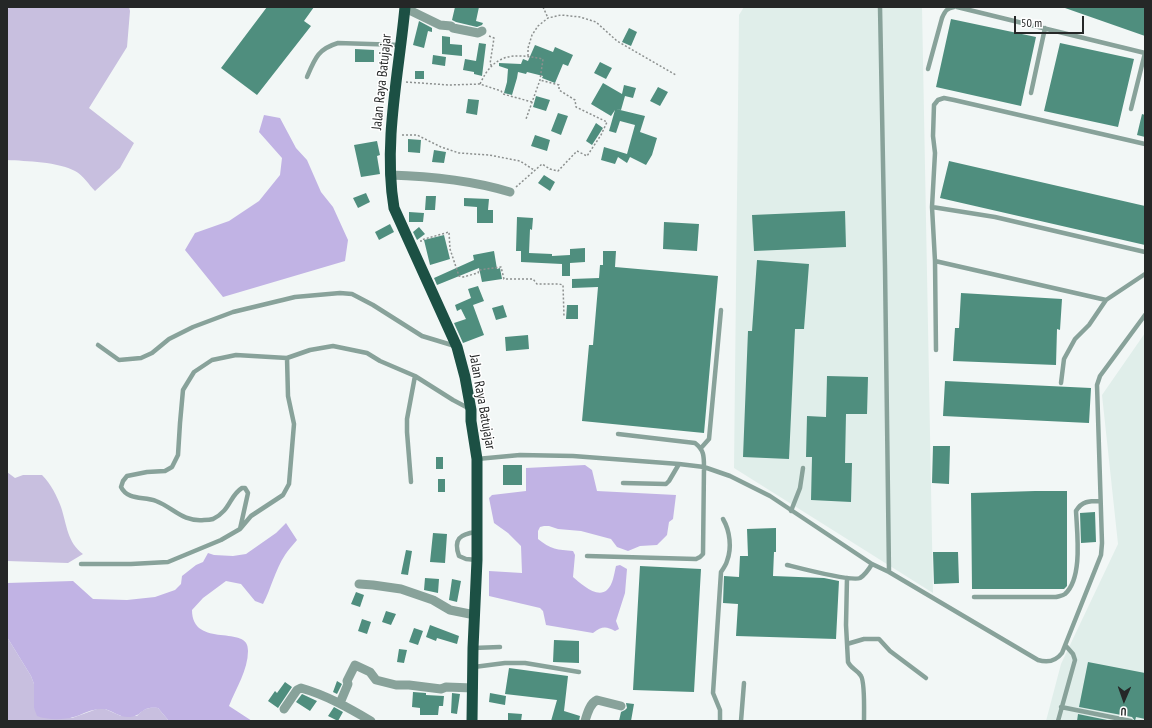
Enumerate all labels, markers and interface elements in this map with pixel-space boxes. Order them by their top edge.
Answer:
scale bar [1016,8,1086,34]
text: 50 m [1021,15,1042,30]
street label: Jalan Raya Batujajar [369,33,395,131]
street label: Jalan Raya Batujajar [465,353,499,451]
north arrow [1104,680,1144,720]
text: U [1121,705,1127,719]

